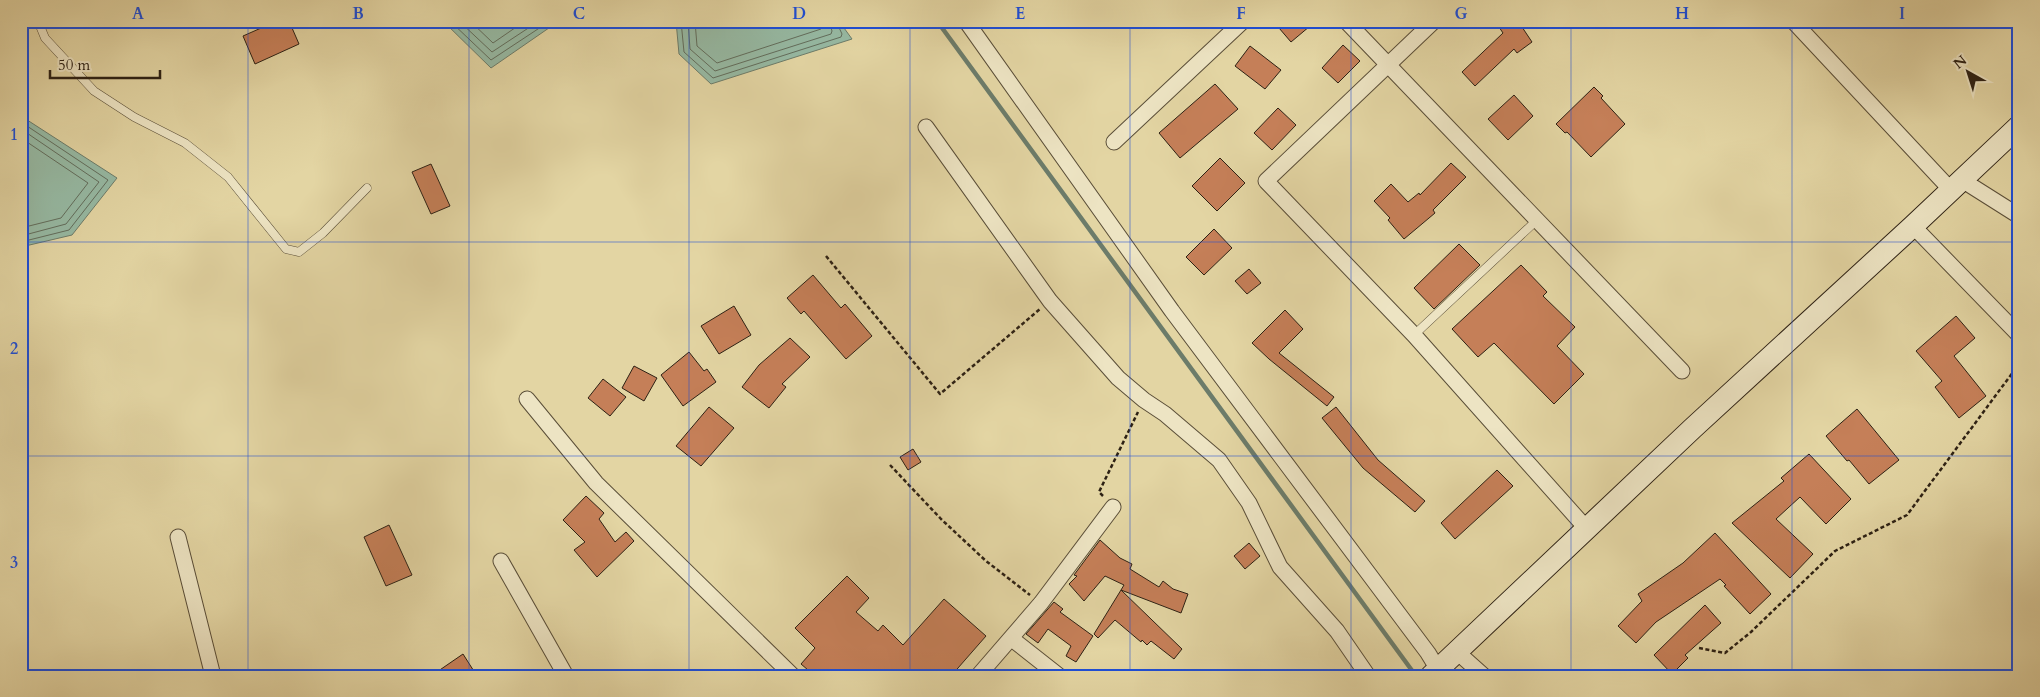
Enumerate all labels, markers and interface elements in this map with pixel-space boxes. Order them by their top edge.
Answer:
text: A [132,3,144,25]
text: B [352,3,364,25]
text: C [573,3,585,25]
text: D [792,3,806,25]
text: E [1015,3,1025,25]
text: F [1236,3,1246,25]
text: G [1454,3,1468,25]
text: H [1675,3,1689,25]
text: I [1899,3,1905,25]
scale bar [50,48,160,80]
north arrow [1942,48,1992,98]
text: N [1949,51,1971,73]
text: 50 m [58,55,90,75]
text: 1 [10,124,18,146]
text: 2 [10,338,18,360]
text: 3 [10,552,18,574]

